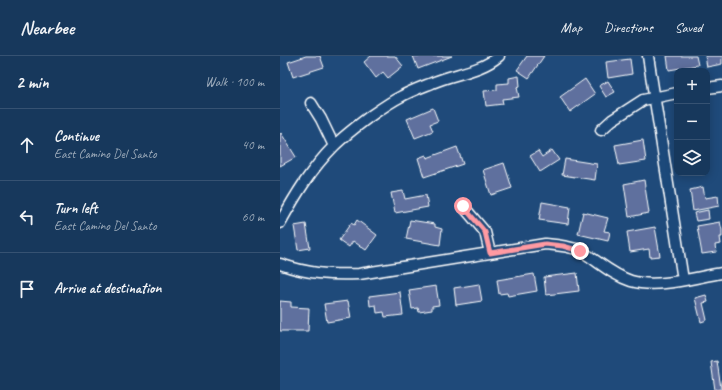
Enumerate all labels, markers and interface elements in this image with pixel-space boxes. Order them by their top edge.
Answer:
text: Nearbee [20,16,74,40]
text: Map [561,19,582,36]
text: Directions [604,19,653,36]
text: Saved [675,19,702,36]
map controls [674,68,710,176]
button: + [674,68,710,104]
text: 2 min [16,72,49,93]
text: Walk · 100 m [205,74,264,90]
button: − [674,104,710,140]
text: Continue [54,127,99,146]
icon: ahead [16,134,38,156]
text: 40 m [242,137,264,153]
button: layers [674,140,710,176]
text: East Camino Del Santo [54,146,157,162]
route start [454,197,472,215]
text: Turn left [54,199,97,218]
icon: left [16,206,38,228]
text: 60 m [242,209,264,225]
text: East Camino Del Santo [54,218,157,234]
route end [571,242,589,260]
icon: arrive [16,278,38,300]
text: Arrive at destination [54,279,161,298]

